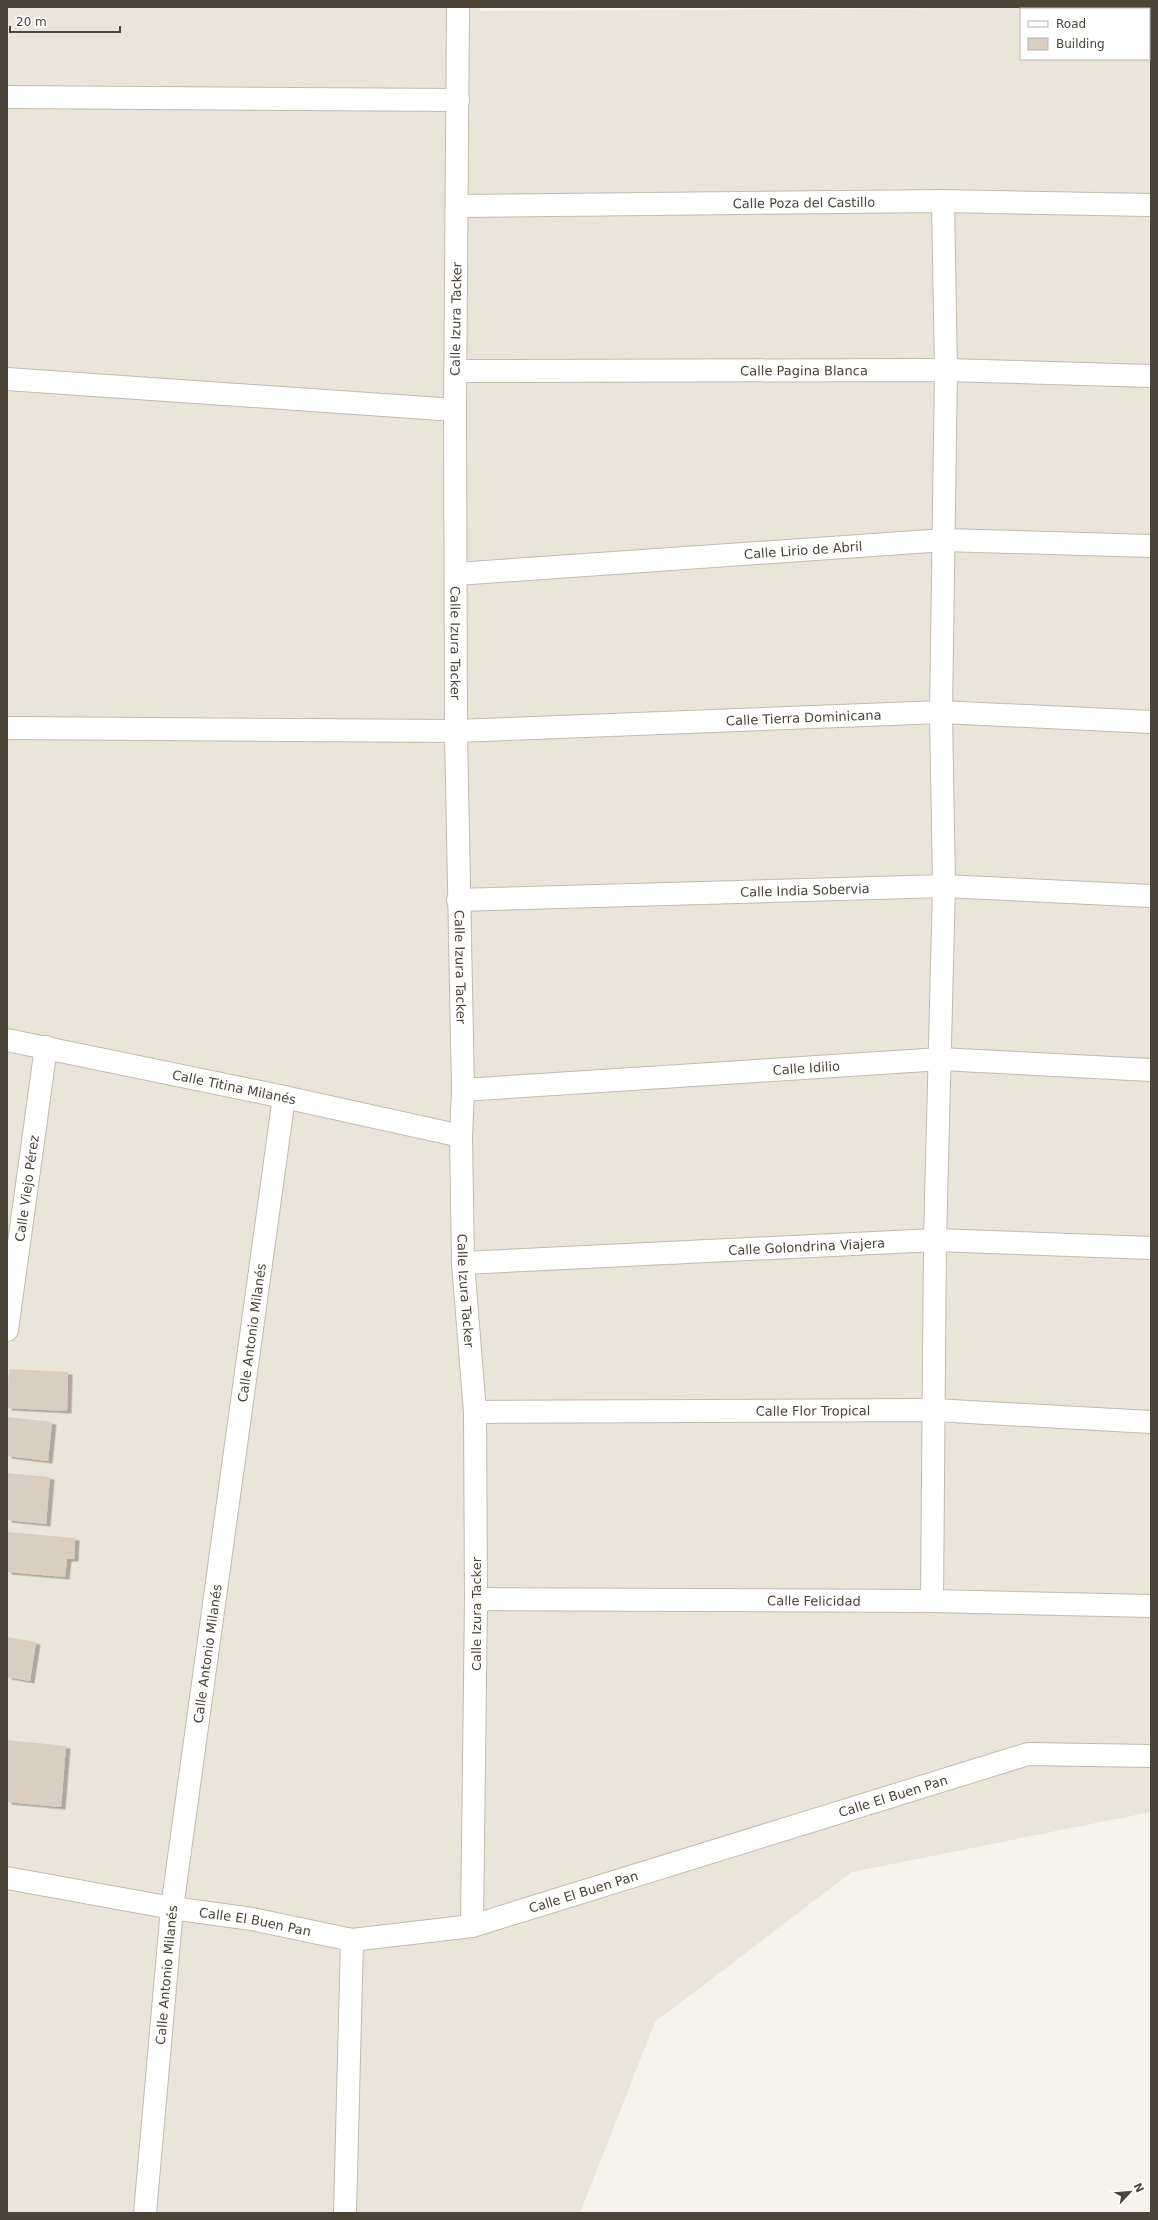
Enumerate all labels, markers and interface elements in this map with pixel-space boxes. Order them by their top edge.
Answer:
scale bar [10,8,120,34]
legend [1020,8,1150,60]
text: 20 m [16,15,47,29]
text: Road [1056,17,1086,31]
text: Building [1056,37,1105,51]
street label: Calle Poza del Castillo [733,194,875,211]
street label: Calle Izura Tacker [448,261,465,376]
street label: Calle Pagina Blanca [740,363,868,378]
street label: Calle Lirio de Abril [743,538,863,561]
street label: Calle Izura Tacker [448,586,463,701]
street label: Calle Tierra Dominicana [726,707,882,728]
street label: Calle India Sobervia [740,881,870,899]
street label: Calle Izura Tacker [452,910,469,1025]
street label: Calle Idilio [772,1058,840,1077]
street label: Calle Titina Milanés [171,1067,298,1107]
street label: Calle Viejo Pérez [12,1134,41,1243]
street label: Calle Izura Tacker [455,1234,477,1349]
street label: Calle Golondrina Viajera [728,1235,885,1258]
street label: Calle Antonio Milanés [234,1262,269,1403]
street label: Calle Flor Tropical [756,1403,870,1418]
street label: Calle Izura Tacker [469,1556,484,1671]
street label: Calle Antonio Milanés [190,1583,224,1724]
street label: Calle Felicidad [767,1593,861,1608]
street label: Calle El Buen Pan [836,1772,949,1820]
street label: Calle El Buen Pan [527,1868,640,1915]
street label: Calle Antonio Milanés [152,1904,180,2045]
street label: Calle El Buen Pan [198,1904,313,1939]
north arrow [1110,2172,1150,2212]
text: N [1131,2181,1146,2195]

